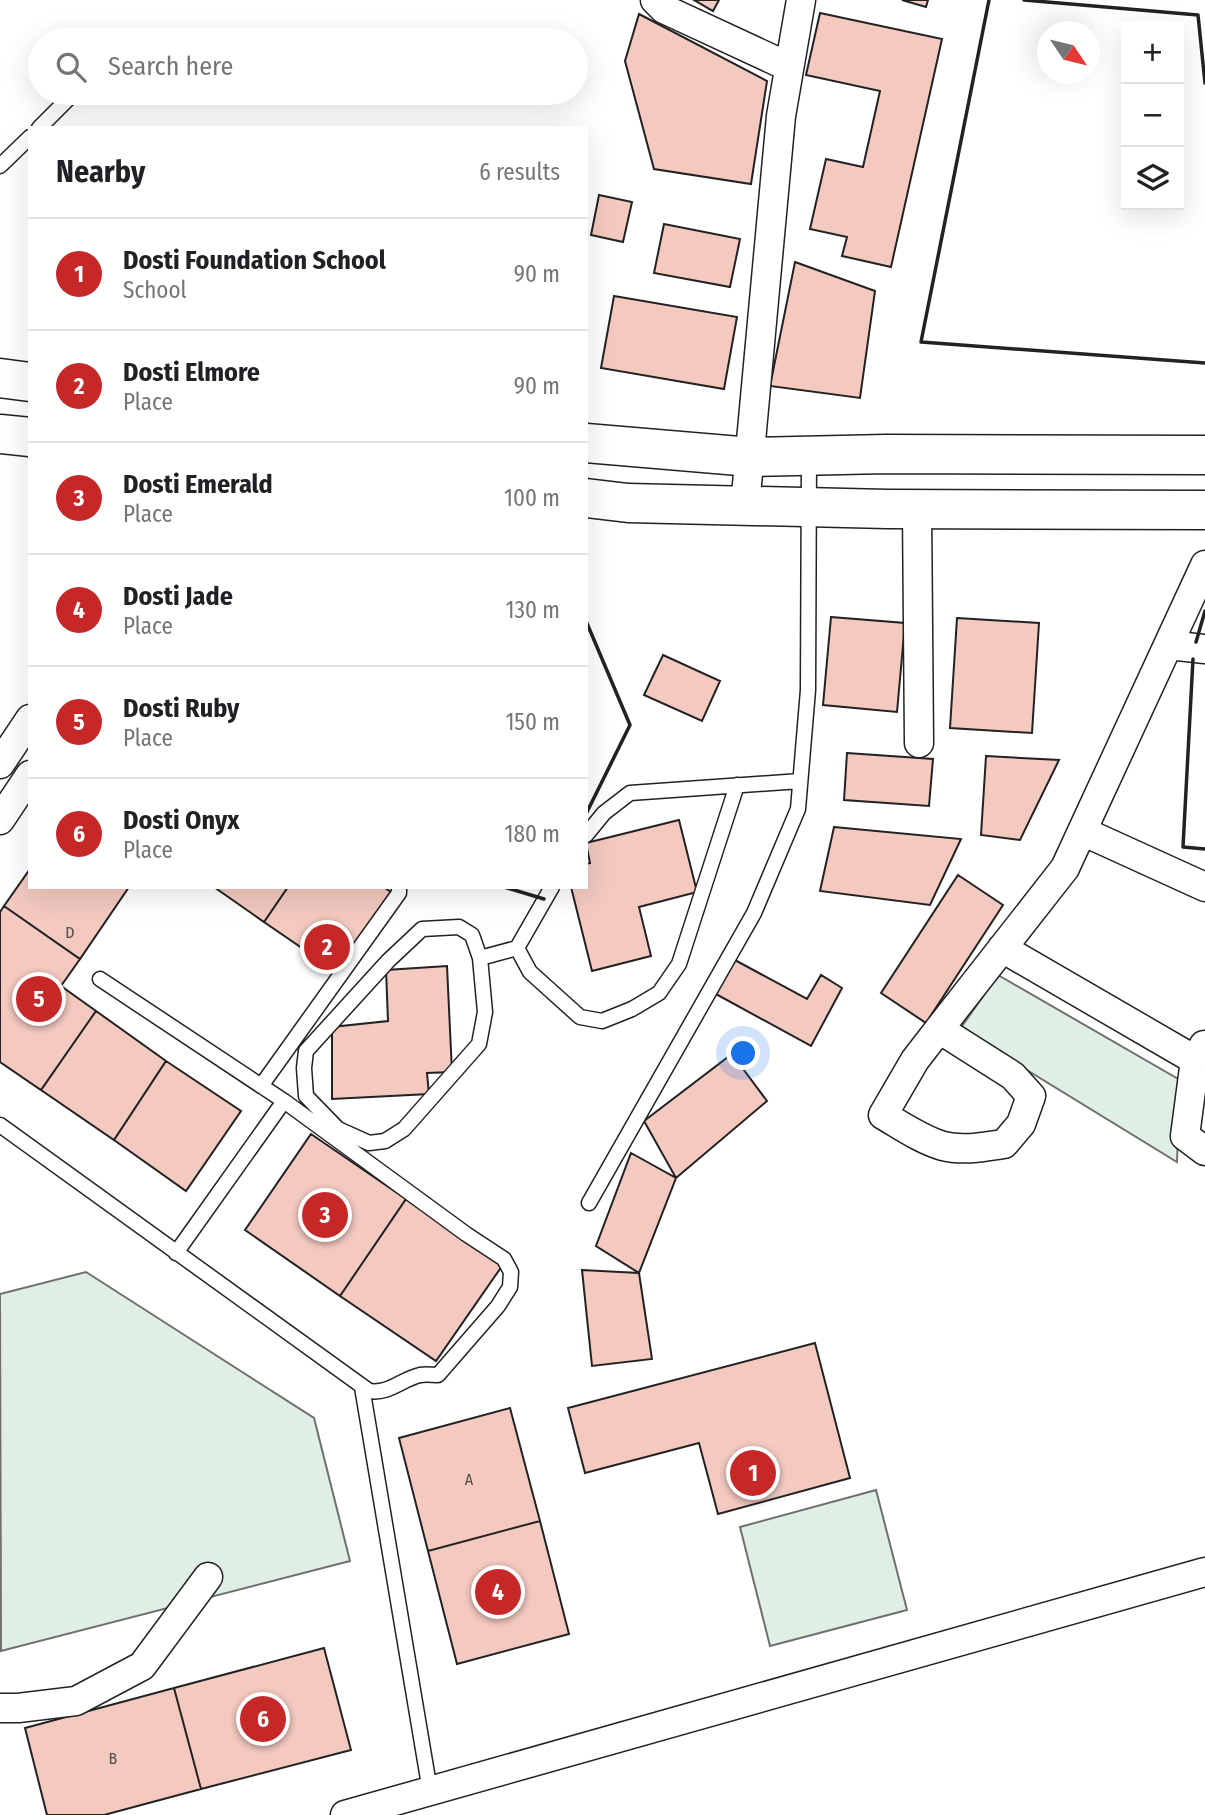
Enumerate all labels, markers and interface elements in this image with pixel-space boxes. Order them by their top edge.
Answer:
north arrow [1037,21,1100,84]
map controls [1121,21,1184,210]
button: + [1121,21,1184,84]
search box [28,28,588,105]
icon: search [52,48,90,86]
text: Search here [108,51,233,82]
button: − [1121,84,1184,147]
button: layers [1121,147,1184,210]
text: Nearby [56,154,145,190]
text: 6 results [479,158,560,186]
text: Dosti Foundation School [123,245,386,276]
text: 1 [74,260,84,288]
text: 90 m [514,260,560,288]
text: School [123,276,187,304]
text: Dosti Elmore [123,357,260,388]
text: 2 [74,372,84,400]
text: 90 m [514,372,560,400]
text: Place [123,388,173,416]
text: Dosti Emerald [123,469,273,500]
text: 3 [74,484,84,512]
text: 100 m [504,484,560,512]
text: Place [123,500,173,528]
text: Dosti Jade [123,581,233,612]
text: 4 [73,596,85,624]
text: 130 m [506,596,560,624]
text: Place [123,612,173,640]
text: Dosti Ruby [123,693,239,724]
text: 5 [73,708,85,736]
text: 150 m [505,708,560,736]
text: Place [123,724,173,752]
text: Dosti Onyx [123,805,239,836]
text: 6 [73,820,85,848]
text: 180 m [504,820,560,848]
text: Place [123,836,173,864]
pin: 2 [304,921,350,973]
house number: D [65,923,75,942]
pin: 5 [16,973,62,1025]
your location [726,1036,760,1070]
pin: 3 [302,1189,348,1241]
pin: 1 [730,1447,776,1499]
house number: A [465,1470,474,1489]
pin: 4 [475,1566,521,1618]
pin: 6 [240,1693,286,1745]
house number: B [109,1749,118,1768]

